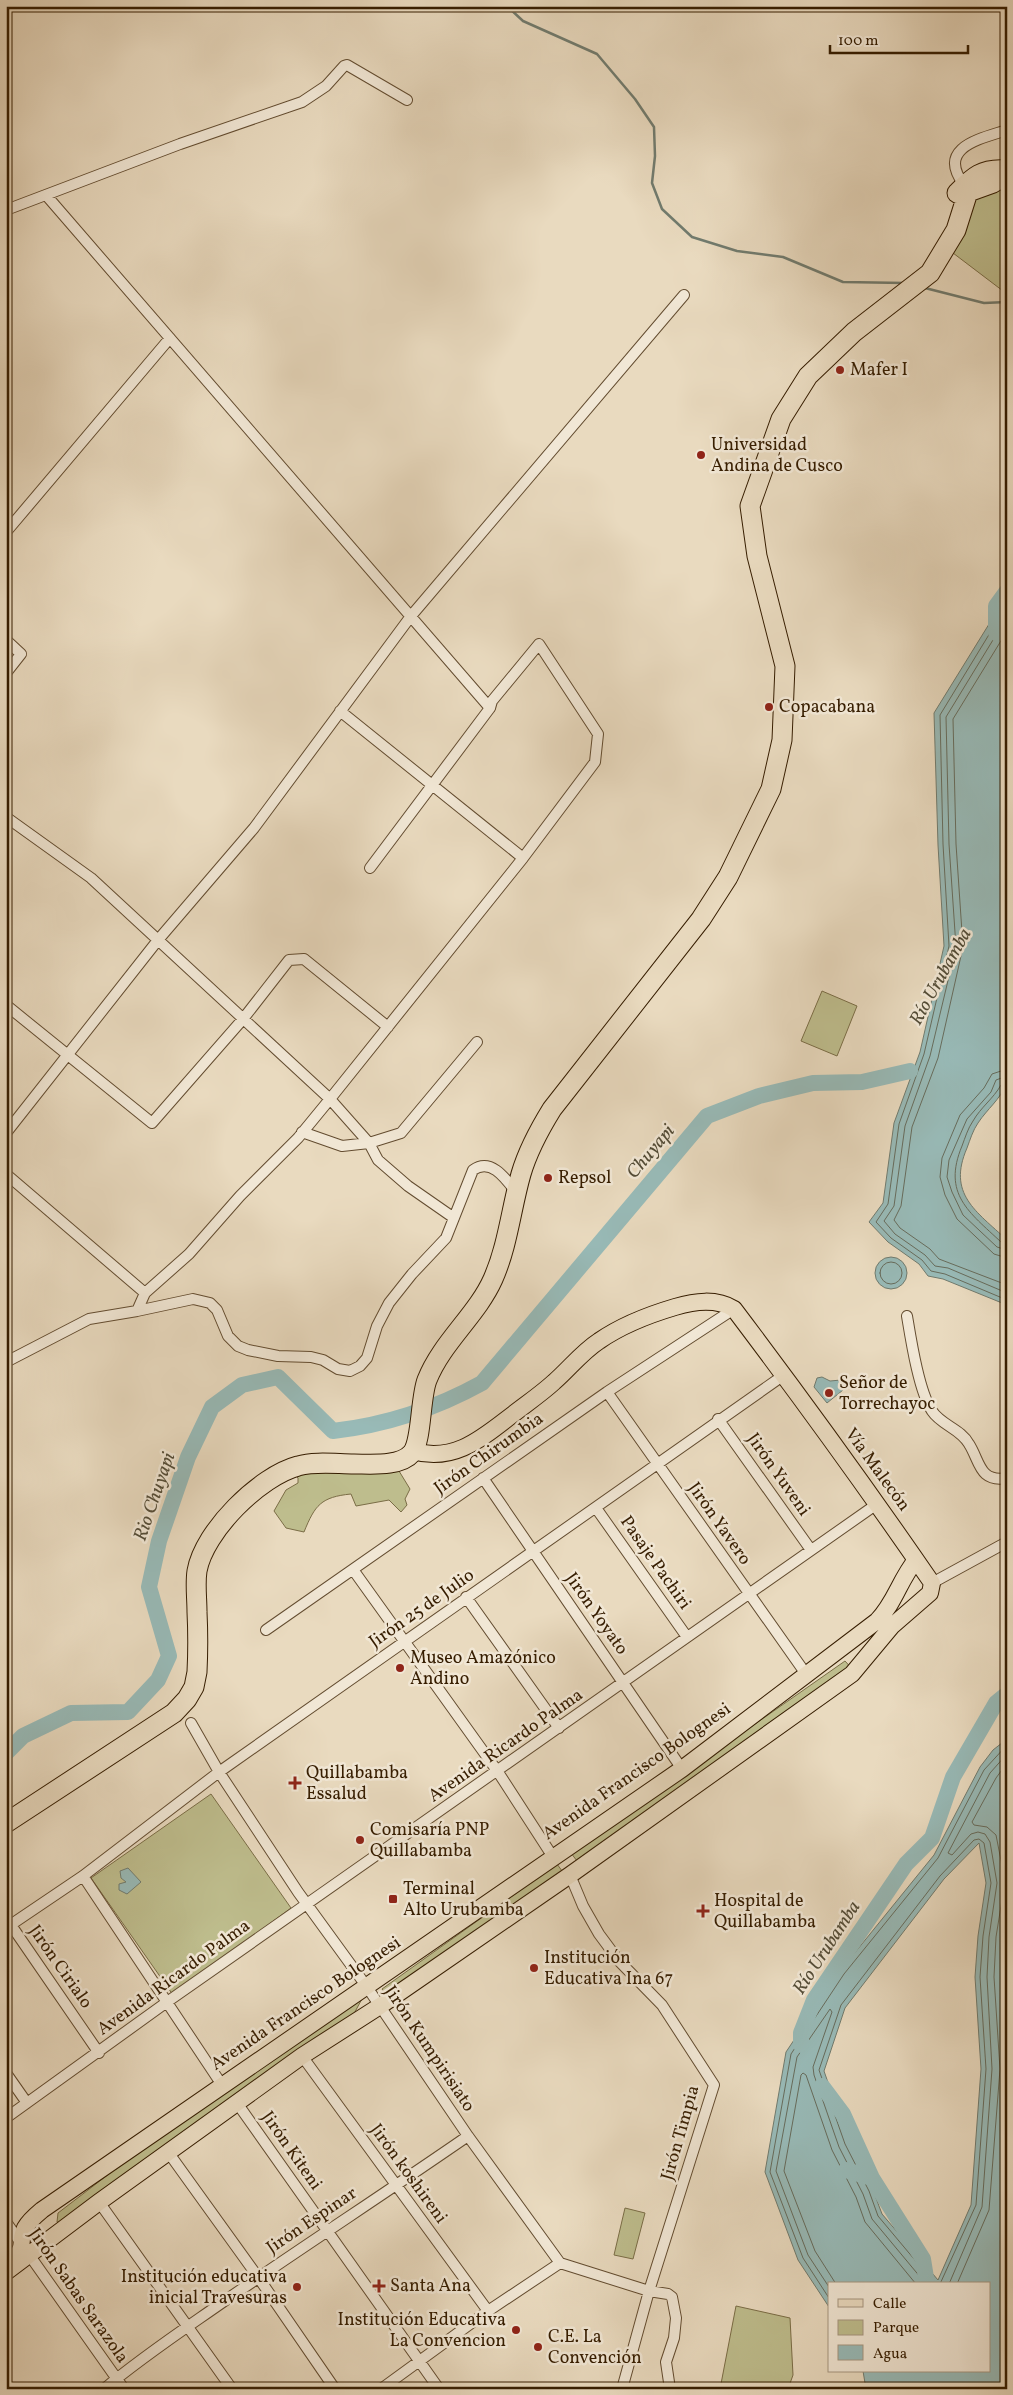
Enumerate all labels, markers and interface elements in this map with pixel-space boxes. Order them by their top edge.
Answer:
scale bar [830,22,968,54]
text: 100 m [838,31,878,52]
place label: Mafer I [850,358,908,383]
marker: Mafer I [834,364,846,376]
place label: Universidad Andina de Cusco [711,433,843,479]
marker: Universidad Andina de Cusco [695,449,707,461]
place label: Copacabana [779,695,875,720]
marker: Copacabana [763,701,775,713]
water label: Río Urubamba [904,924,978,1030]
water label: Chuyapi [621,1119,681,1185]
place label: Repsol [558,1166,611,1191]
marker: Repsol [542,1172,554,1184]
place label: Señor de Torrechayoc [839,1371,935,1417]
marker: Señor de Torrechayoc [823,1387,835,1399]
street label: Jirón Chirumbia [429,1407,549,1501]
street label: Vía Malecón [838,1423,916,1517]
street label: Jirón Yuveni [740,1428,816,1522]
water label: Rio Chuyapi [128,1449,182,1545]
street label: Jirón Yavero [681,1478,757,1570]
street label: Pasaje Pachiri [613,1511,697,1615]
street label: Jirón 25 de Julio [364,1563,480,1655]
street label: Jirón Yoyato [558,1568,634,1660]
place label: Museo Amazónico Andino [410,1646,556,1692]
marker: Museo Amazónico Andino [394,1662,406,1674]
street label: Avenida Ricardo Palma [424,1683,588,1809]
street label: Avenida Francisco Bolognesi [538,1697,736,1847]
place label: Quillabamba Essalud [306,1761,408,1807]
marker: Quillabamba Essalud [288,1776,302,1790]
place label: Comisaría PNP Quillabamba [370,1818,489,1864]
marker: Comisaría PNP Quillabamba [354,1834,366,1846]
place label: Terminal Alto Urubamba [403,1877,524,1923]
place label: Hospital de Quillabamba [714,1889,816,1935]
marker: Terminal Alto Urubamba [387,1893,399,1905]
water label: Río Urubamba [787,1896,867,2000]
marker: Hospital de Quillabamba [696,1904,710,1918]
street label: Avenida Ricardo Palma [92,1914,256,2042]
street label: Jirón Cirialo [22,1920,98,2014]
street label: Avenida Francisco Bolognesi [206,1931,406,2077]
place label: Institución Educativa Ina 67 [544,1946,673,1992]
marker: Institución Educativa Ina 67 [528,1962,540,1974]
street label: Jirón Kumpirisiato [377,1981,481,2117]
street label: Jirón Timpia [655,2082,707,2184]
street label: Jirón Kiteni [255,2106,327,2196]
street label: Jirón koshireni [363,2119,453,2229]
street label: Jirón Espinar [262,2181,363,2261]
street label: Jirón Sabas Sarazola [22,2223,134,2369]
place label: Institución educativa inicial Travesuras [121,2265,287,2311]
place label: Santa Ana [390,2274,471,2299]
marker: Santa Ana [372,2279,386,2293]
marker: Institución educativa inicial Travesuras [291,2281,303,2293]
legend [828,2282,990,2372]
text: Calle [873,2294,906,2315]
place label: Institución Educativa La Convencion [338,2308,506,2354]
text: Parque [873,2318,919,2339]
marker: Institución Educativa La Convencion [510,2324,522,2336]
place label: C.E. La Convención [548,2325,642,2371]
marker: C.E. La Convención [532,2341,544,2353]
text: Agua [873,2344,907,2365]

